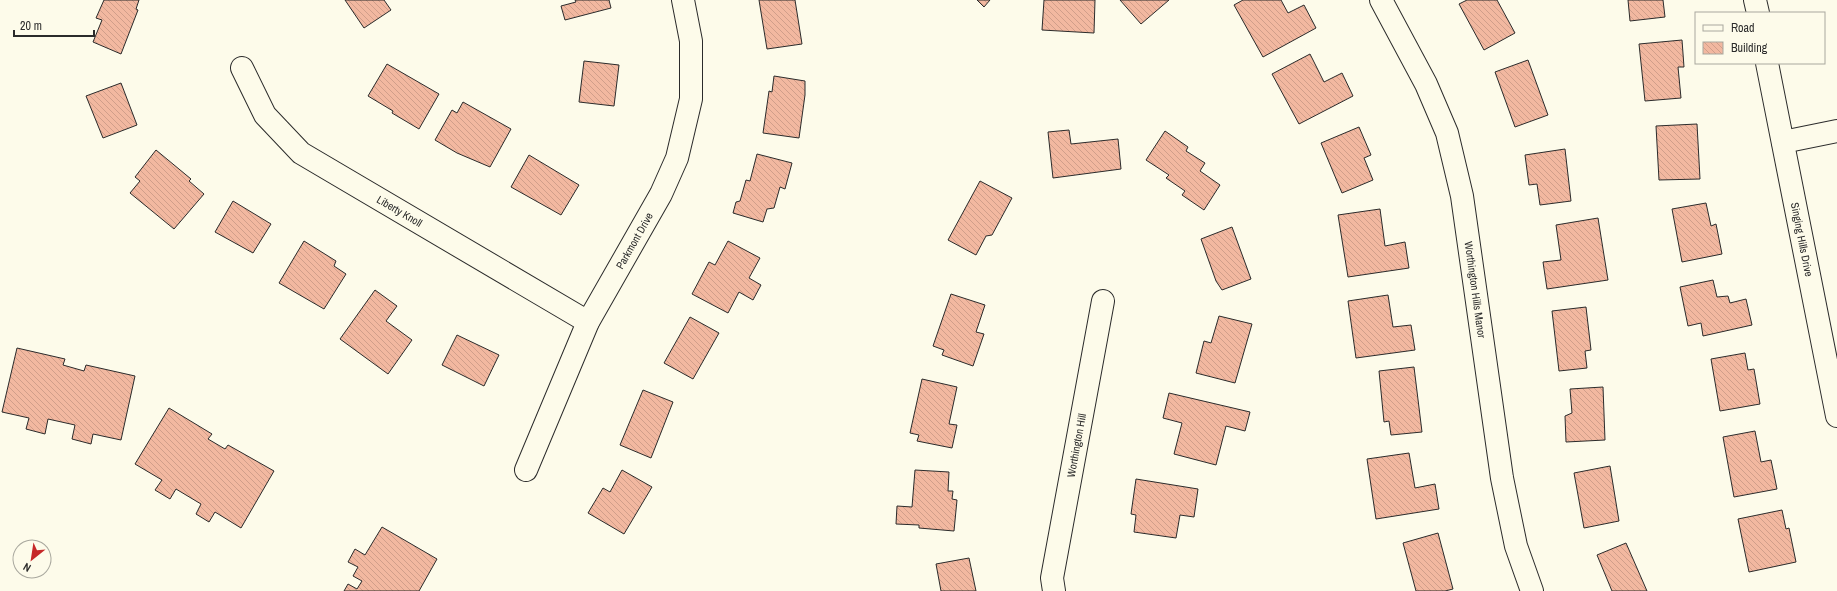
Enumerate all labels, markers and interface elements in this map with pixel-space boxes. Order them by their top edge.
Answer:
scale bar [14,12,94,38]
legend [1695,12,1825,64]
text: 20 m [20,18,42,34]
text: Road [1731,20,1755,36]
text: Building [1731,40,1768,56]
street label: Liberty Knoll [374,192,425,230]
street label: Singing Hills Drive [1788,201,1816,278]
street label: Parkmont Drive [613,210,656,271]
street label: Worthington Hills Manor [1462,241,1489,339]
street label: Worthington Hill [1064,412,1089,478]
north arrow [12,539,52,579]
text: N [21,560,33,575]

